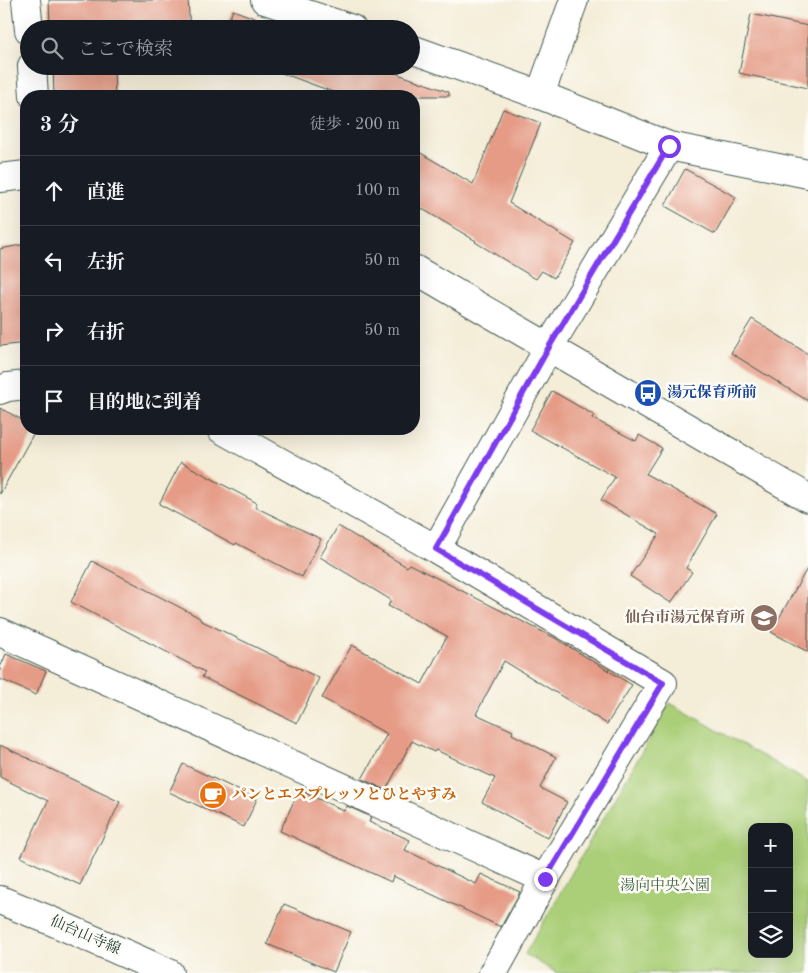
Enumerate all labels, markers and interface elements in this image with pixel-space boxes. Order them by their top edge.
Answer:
search box [20,20,420,75]
icon: search [38,34,66,62]
text: ここで検索 [78,41,173,60]
text: 3 分 [40,115,79,136]
text: 徒歩 · 200 m [310,117,400,133]
route start [658,135,681,158]
icon: ahead [40,177,68,205]
text: 100 m [355,183,400,199]
text: 直進 [87,184,125,203]
icon: left [40,247,68,275]
text: 50 m [364,253,400,269]
text: 左折 [87,254,125,273]
icon: right [40,317,68,345]
text: 50 m [364,323,400,339]
text: 右折 [87,324,125,343]
bus stop icon: 湯元保育所前 [633,378,663,408]
place label: 湯元保育所前 [667,384,757,401]
icon: arrive [40,387,68,415]
text: 目的地に到着 [87,394,201,413]
school or university icon: 仙台市湯元保育所 [749,603,779,633]
place label: 仙台市湯元保育所 [625,609,745,626]
cafe icon: パンとエスプレッソとひとやすみ [198,780,228,810]
place label: パンとエスプレッソとひとやすみ [232,786,456,803]
map controls [748,823,793,958]
button: + [748,823,793,868]
route end [534,868,557,891]
button: − [748,868,793,913]
park label: 湯向中央公園 [620,877,710,894]
street label: 仙台山寺線 [48,912,123,958]
button: layers [748,913,793,958]

